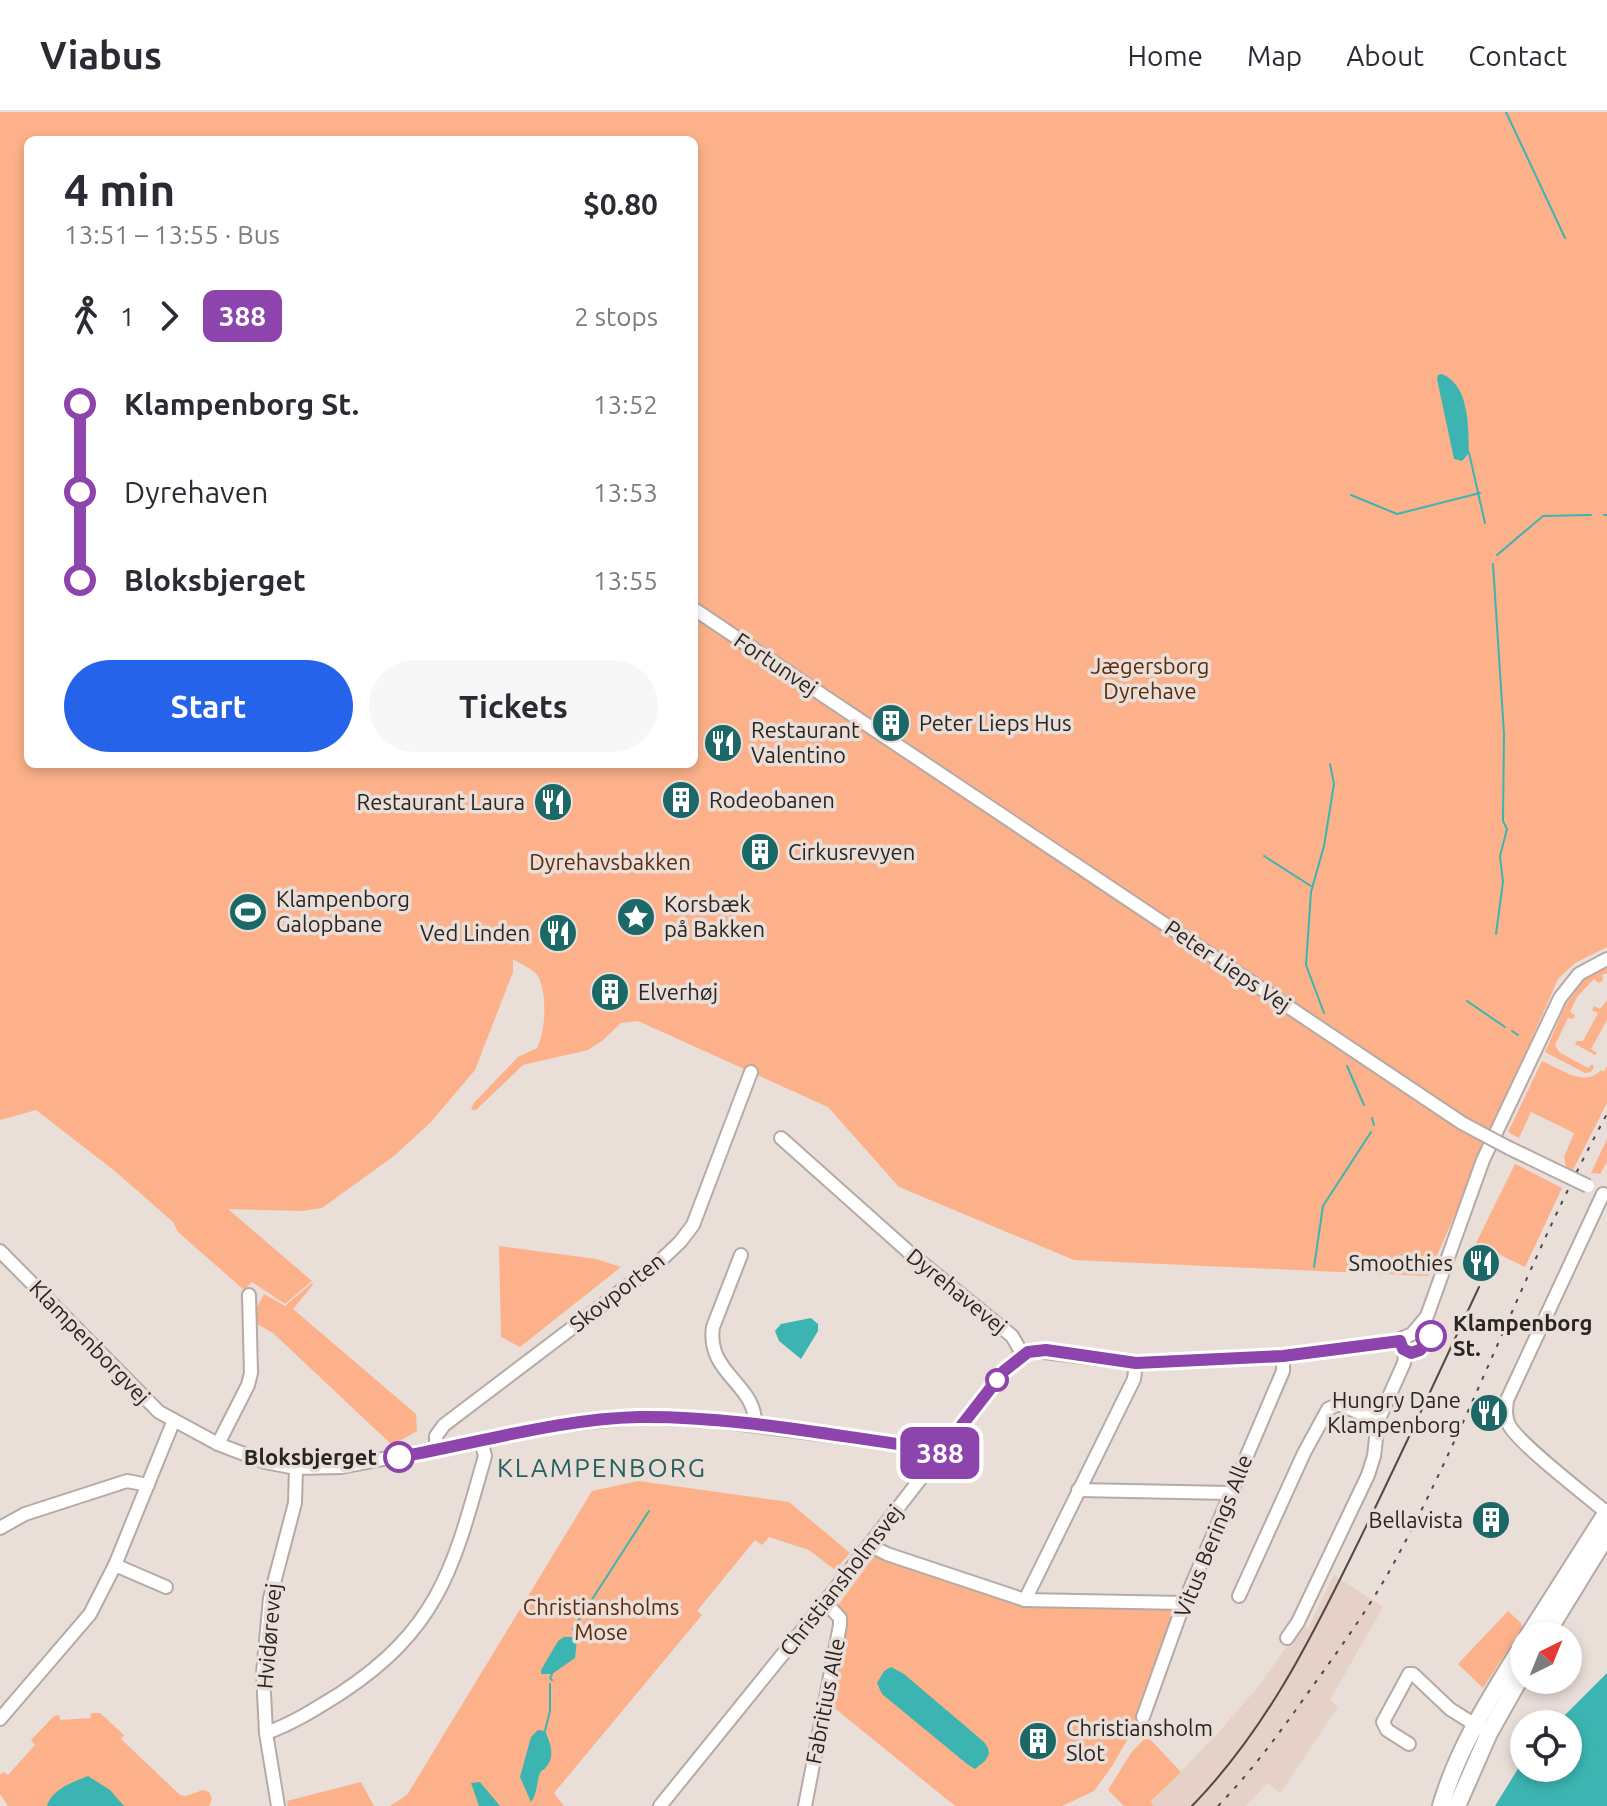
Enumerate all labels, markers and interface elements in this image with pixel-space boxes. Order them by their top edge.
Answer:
text: Viabus [40,34,162,76]
text: Home [1128,40,1203,71]
text: Map [1247,40,1302,71]
text: About [1346,40,1424,71]
text: Contact [1468,40,1567,71]
text: 4 min [64,165,175,214]
text: $0.80 [583,187,658,221]
text: 13:51 – 13:55 · Bus [64,220,280,249]
icon: walk [64,294,108,338]
icon: forward [147,294,191,338]
text: 388 [219,300,266,331]
text: 1 [120,302,135,331]
text: 2 stops [574,302,658,331]
text: Klampenborg St. [124,387,359,421]
text: 13:52 [593,390,658,419]
text: Dyrehaven [124,475,268,509]
text: 13:53 [593,478,658,507]
text: Bloksbjerget [124,563,306,597]
text: 13:55 [593,566,658,595]
street label: Fortunvej [730,627,823,700]
park label: Jægersborg Dyrehave [1090,653,1210,703]
button: Start [64,660,353,752]
button: Tickets [369,660,658,752]
building icon: Peter Lieps Hus [870,702,912,744]
place label: Peter Lieps Hus [919,710,1072,735]
place label: Restaurant Valentino [751,717,860,767]
restaurant icon: Restaurant Valentino [702,722,744,764]
building icon: Rodeobanen [660,779,702,821]
restaurant icon: Restaurant Laura [532,781,574,823]
place label: Rodeobanen [709,787,835,812]
place label: Restaurant Laura [357,789,525,814]
building icon: Cirkusrevyen [739,831,781,873]
place label: Cirkusrevyen [788,839,915,864]
park label: Dyrehavsbakken [529,849,691,874]
place label: Klampenborg Galopbane [276,886,410,936]
sports icon: Klampenborg Galopbane [227,891,269,933]
place label: Korsbæk på Bakken [664,891,765,941]
place icon: Korsbæk på Bakken [615,896,657,938]
restaurant icon: Ved Linden [537,912,579,954]
street label: Peter Lieps Vej [1161,914,1296,1017]
place label: Ved Linden [420,920,530,945]
building icon: Elverhøj [589,971,631,1013]
place label: Elverhøj [638,979,718,1004]
restaurant icon: Smoothies [1460,1242,1502,1284]
street label: Dyrehavevej [902,1243,1012,1339]
street label: Skovporten [564,1247,669,1336]
place label: Smoothies [1348,1250,1453,1275]
street label: Klampenborgvej [25,1275,156,1409]
place label: Klampenborg St. [1453,1310,1592,1360]
marker: Klampenborg St. [1416,1321,1446,1351]
unlabelled marker [986,1369,1008,1391]
place label: Hungry Dane Klampenborg [1327,1387,1461,1437]
restaurant icon: Hungry Dane Klampenborg [1468,1392,1510,1434]
line badge: 388 [894,1427,986,1479]
text: 388 [916,1437,964,1468]
marker: Bloksbjerget [384,1442,414,1472]
place label: Bloksbjerget [244,1444,377,1469]
street label: Vitus Berings Alle [1168,1451,1257,1621]
district label: KLAMPENBORG [497,1453,707,1482]
street label: Christiansholmsvej [774,1499,907,1660]
building icon: Bellavista [1470,1499,1512,1541]
place label: Bellavista [1368,1507,1463,1532]
street label: Hvidørevej [251,1582,286,1690]
park label: Christiansholms Mose [523,1594,679,1644]
north arrow [1510,1622,1582,1694]
map controls [1510,1622,1582,1782]
street label: Fabritius Alle [800,1636,849,1766]
button: locate [1510,1710,1582,1782]
place label: Christiansholm Slot [1066,1715,1213,1765]
building icon: Christiansholm Slot [1017,1720,1059,1762]

